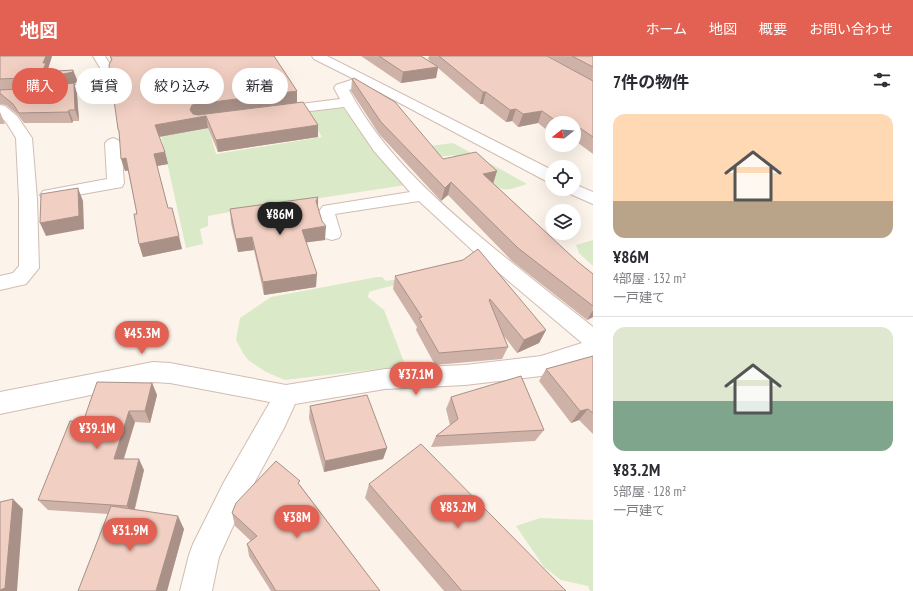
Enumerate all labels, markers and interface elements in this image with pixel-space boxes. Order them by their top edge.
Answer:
text: 地図 [20,18,58,42]
text: ホーム [645,20,687,38]
text: 地図 [709,20,737,38]
text: 概要 [759,20,787,38]
text: お問い合わせ [809,20,893,38]
chip: 購入 [12,68,68,104]
chip: 賃貸 [76,68,132,104]
chip: 絞り込み [140,68,224,104]
chip: 新着 [232,68,288,104]
icon: filters [871,69,893,91]
text: 7件の物件 [613,71,689,93]
north arrow [545,116,581,152]
map controls [545,116,581,240]
icon: home [717,140,789,212]
button: locate [545,160,581,196]
pin: ¥86M [256,202,304,236]
button: layers [545,204,581,240]
text: ¥86M [266,206,294,223]
text: ¥86M [613,246,649,268]
text: 4部屋 · 132 m² [613,270,686,287]
text: 一戸建て [613,289,665,306]
pin: ¥45.3M [109,321,175,355]
text: ¥45.3M [124,325,160,342]
icon: home [717,353,789,425]
pin: ¥37.1M [383,362,449,396]
text: ¥37.1M [399,366,433,383]
pin: ¥39.1M [64,416,130,450]
text: ¥39.1M [79,420,115,437]
text: ¥83.2M [613,459,660,481]
text: 5部屋 · 128 m² [613,483,686,500]
pin: ¥83.2M [425,495,491,529]
text: ¥83.2M [440,499,476,516]
text: 一戸建て [613,502,665,519]
pin: ¥38M [273,505,321,539]
text: ¥38M [283,509,311,526]
pin: ¥31.9M [97,518,163,552]
text: ¥31.9M [112,522,148,539]

